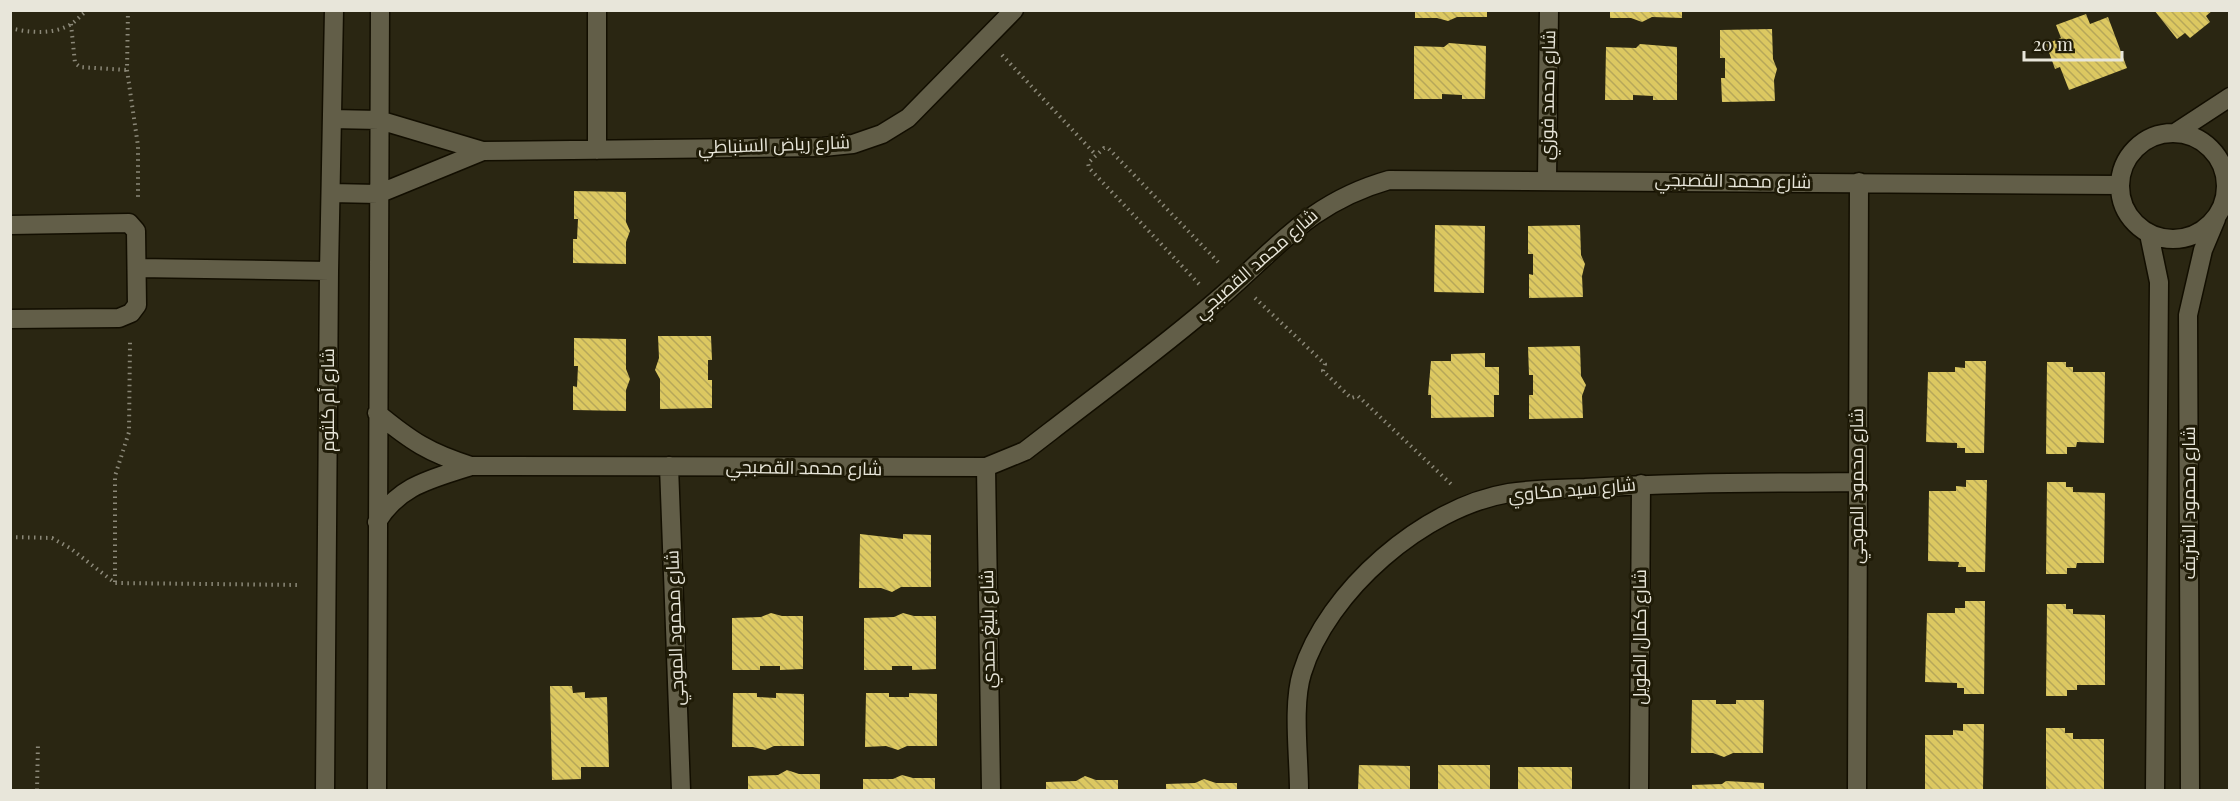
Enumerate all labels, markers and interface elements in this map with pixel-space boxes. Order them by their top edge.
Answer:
scale bar [2024,24,2122,62]
street label: شارع محمد فوزي [1534,30,1563,160]
text: 20 m [2033,32,2073,56]
street label: شارع رياض السنباطي [698,129,850,162]
street label: شارع محمد القصبجي [1654,167,1812,196]
street label: شارع محمد القصبجي [1188,203,1324,326]
street label: شارع أم كلثوم [315,348,340,452]
street label: شارع محمود الموجي [1844,408,1871,564]
street label: شارع محمود الشريف [2176,426,2201,580]
street label: شارع محمد القصبجي [725,454,883,483]
street label: شارع سيد مكاوي [1507,471,1637,510]
street label: شارع محمود الموجي [659,550,692,706]
street label: شارع بليغ حمدي [974,569,1003,689]
street label: شارع كمال الطويل [1627,569,1652,705]

